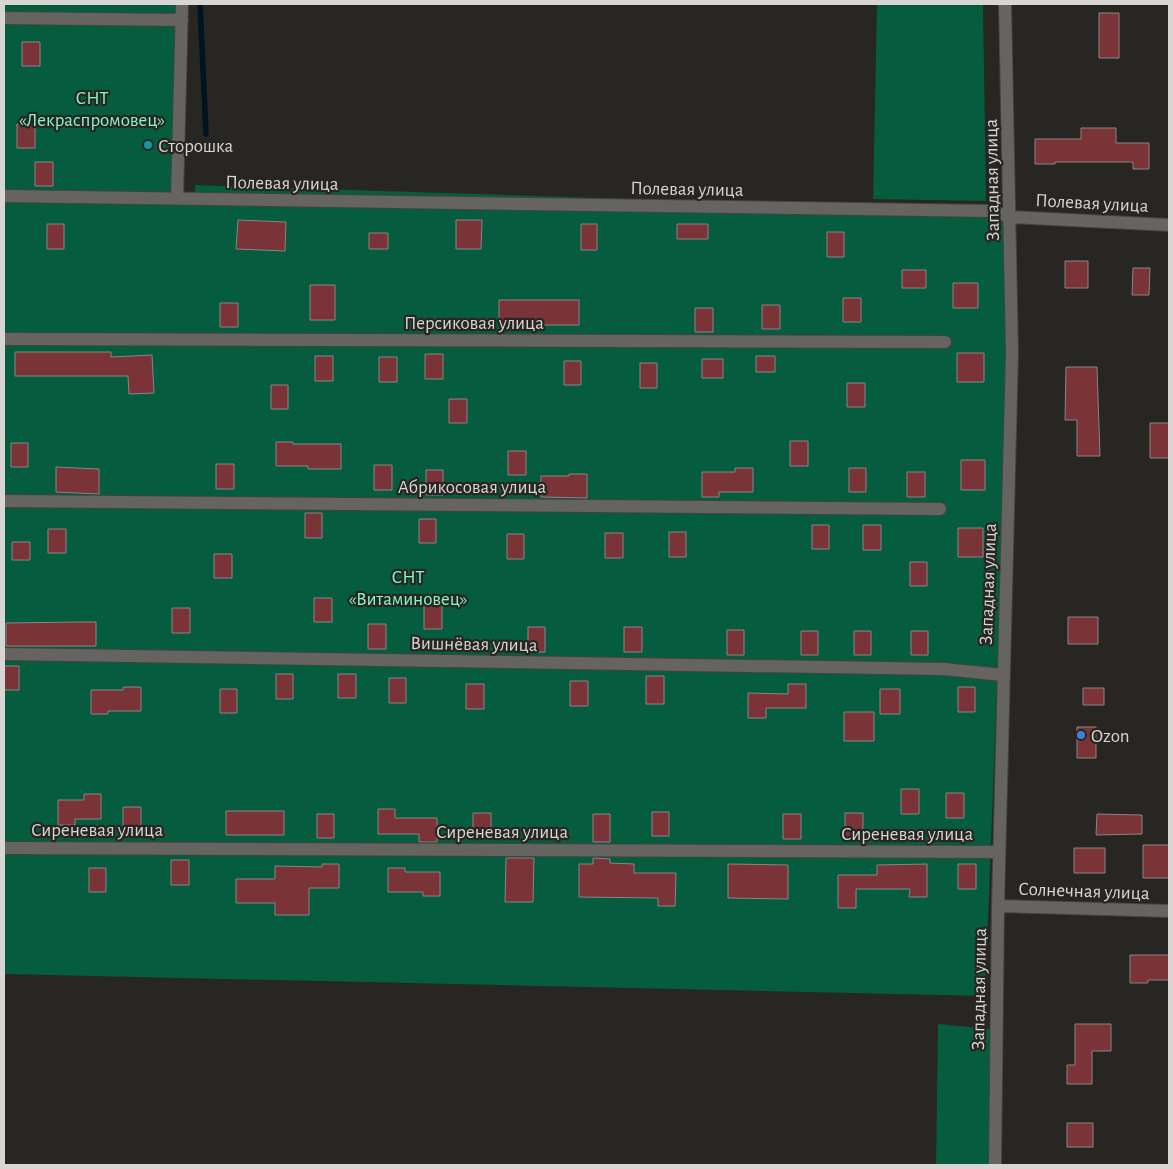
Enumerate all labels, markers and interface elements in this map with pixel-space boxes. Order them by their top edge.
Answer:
park label: СНТ «Лекраспромовец» [19,89,165,130]
street label: Западная улица [982,118,1003,241]
place label: Сторошка [158,137,233,156]
marker: Сторошка [142,139,154,151]
street label: Полевая улица [225,173,339,194]
street label: Полевая улица [630,179,744,200]
street label: Полевая улица [1035,191,1149,216]
street label: Персиковая улица [404,314,544,333]
street label: Абрикосовая улица [398,478,547,497]
street label: Западная улица [977,522,1000,645]
park label: СНТ «Витаминовец» [348,568,468,609]
street label: Вишнёвая улица [410,634,538,655]
place label: Ozon [1091,727,1130,746]
marker: Ozon [1075,729,1087,741]
street label: Сиреневая улица [31,821,163,840]
street label: Сиреневая улица [436,823,568,842]
street label: Сиреневая улица [841,825,973,844]
street label: Солнечная улица [1018,880,1150,903]
street label: Западная улица [969,928,990,1050]

